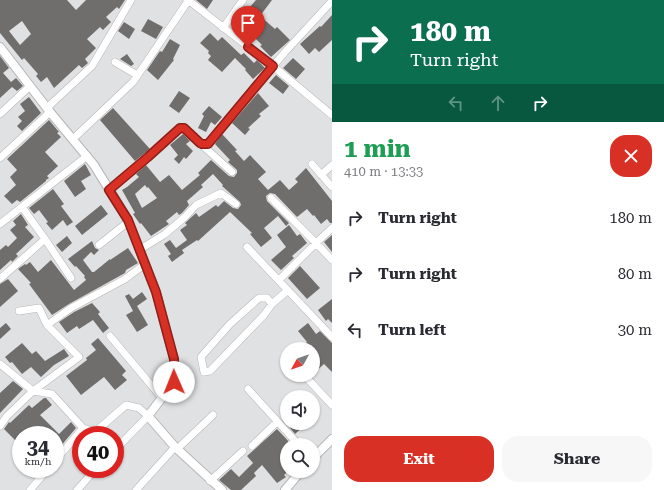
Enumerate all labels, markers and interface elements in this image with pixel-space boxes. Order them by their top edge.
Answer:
pin [231,6,265,47]
icon: arrive [237,12,259,34]
text: 180 m [410,15,491,48]
icon: right [344,16,396,68]
text: Turn right [410,49,498,70]
icon: left [445,92,467,114]
icon: ahead [487,92,509,114]
icon: right [529,92,551,114]
text: 1 min [344,135,411,163]
button: close [610,135,652,177]
text: 410 m · 13:33 [344,164,423,179]
icon: right [344,207,366,229]
text: Turn right [378,209,457,227]
text: 180 m [609,209,652,227]
icon: right [344,263,366,285]
text: Turn right [378,265,457,283]
text: 80 m [618,265,652,283]
icon: left [344,319,366,341]
text: Turn left [378,321,446,339]
text: 30 m [618,321,652,339]
north arrow [280,342,320,382]
map controls [280,342,320,478]
position arrow [153,361,195,403]
button: sound [280,390,320,430]
speed limit sign: 40 [72,426,124,478]
text: 34 [27,435,49,459]
button: Exit [344,436,494,482]
button: Share [502,436,652,482]
button: search [280,438,320,478]
text: km/h [25,456,51,467]

